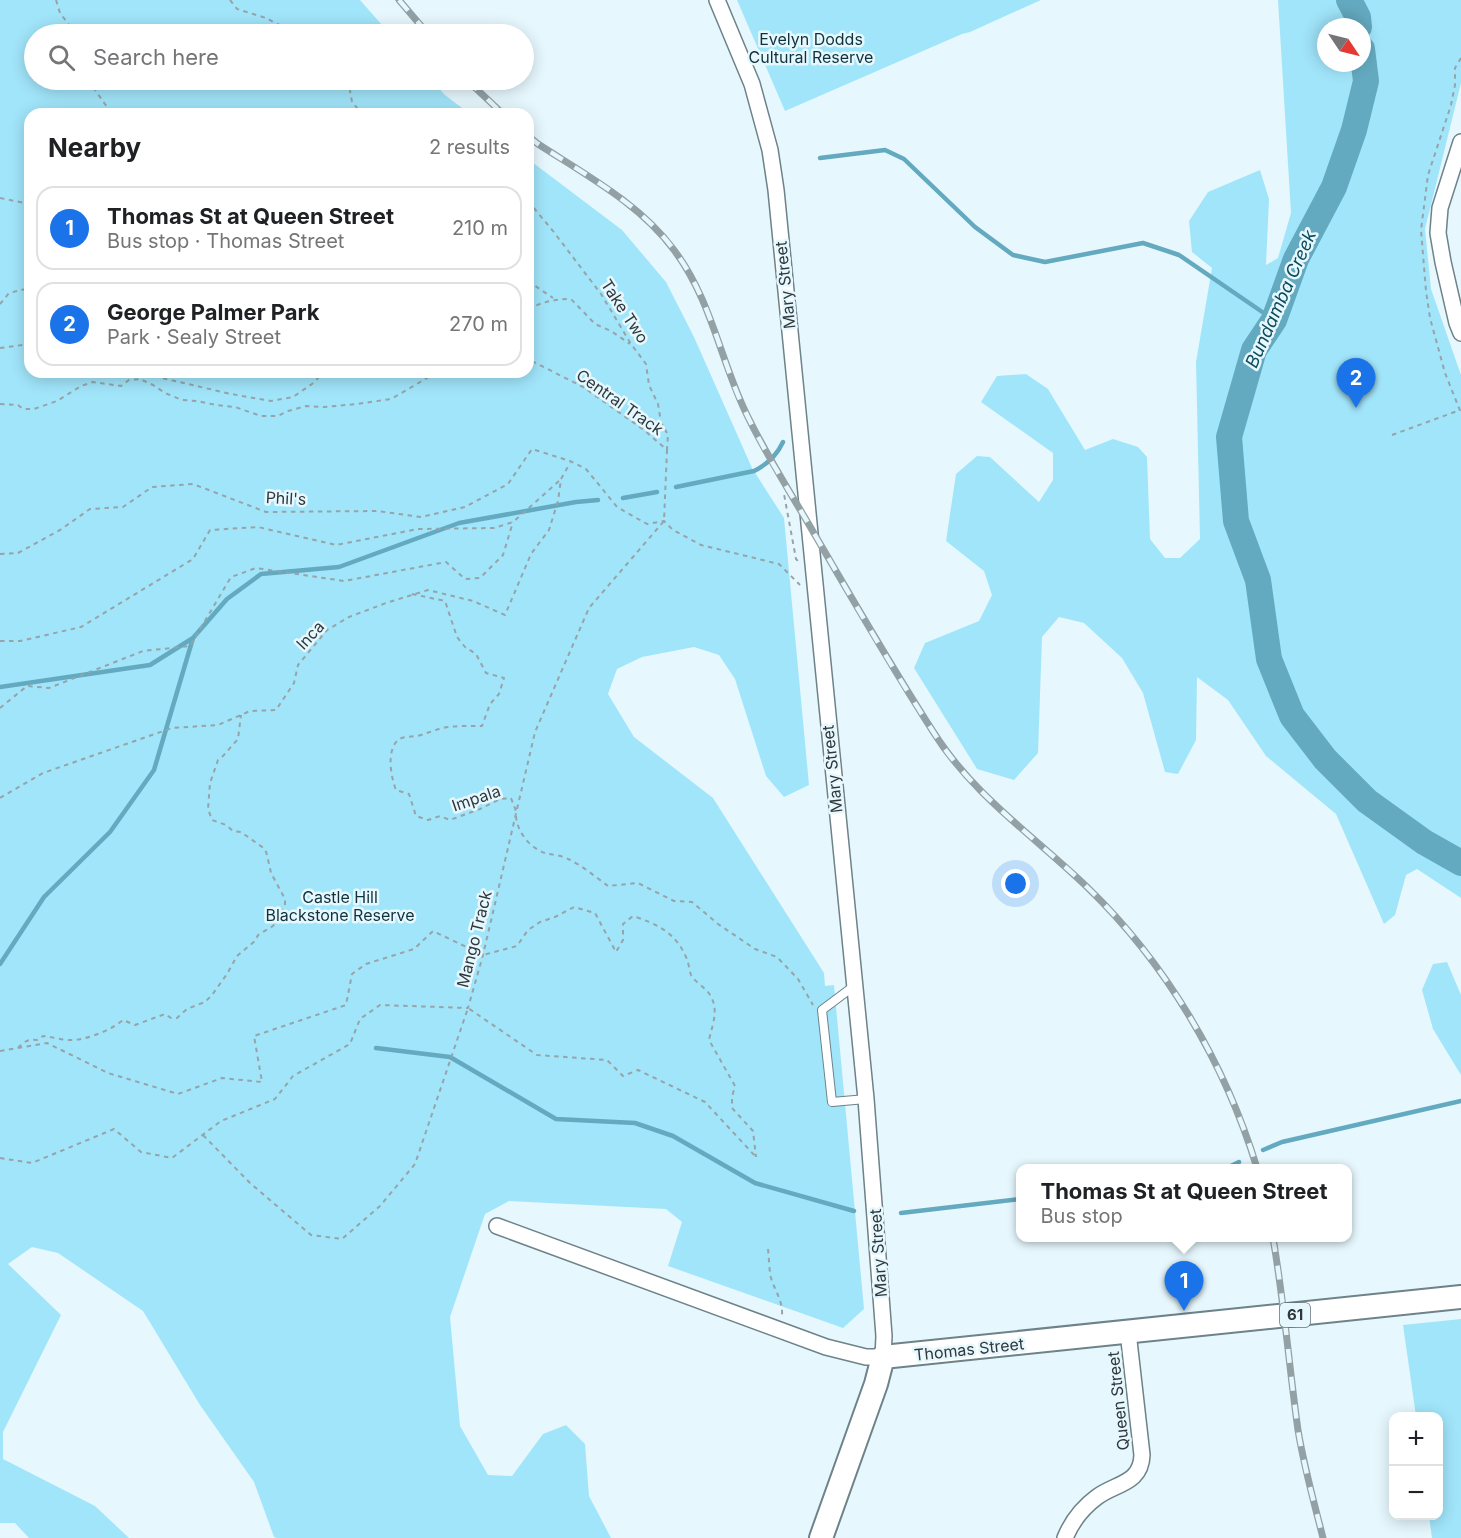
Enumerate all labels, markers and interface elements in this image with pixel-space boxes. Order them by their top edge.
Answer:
north arrow [1317,18,1371,72]
search box [24,24,534,90]
park label: Evelyn Dodds Cultural Reserve [749,29,873,67]
icon: search [45,41,78,74]
text: Search here [93,44,219,70]
text: Nearby [48,132,141,163]
text: 2 results [429,135,510,159]
text: Thomas St at Queen Street [107,203,394,229]
text: 1 [65,216,74,240]
text: 210 m [452,216,508,240]
water label: Bundamba Creek [1241,226,1321,371]
text: Bus stop · Thomas Street [107,229,344,253]
street label: Mary Street [770,240,800,330]
street label: Take Two [597,275,653,347]
text: George Palmer Park [107,299,320,325]
text: 2 [63,312,76,336]
text: 270 m [449,312,508,336]
text: Park · Sealy Street [107,325,281,349]
pin: 2 [1336,358,1376,408]
street label: Central Track [573,365,667,439]
street label: Phil's [265,487,307,509]
street label: Inca [292,616,328,654]
street label: Mary Street [817,724,847,814]
street label: Impala [449,780,503,816]
your location [1001,869,1030,898]
park label: Castle Hill Blackstone Reserve [265,887,415,925]
street label: Mango Track [452,888,496,990]
popup [1016,1164,1352,1242]
text: Thomas St at Queen Street [1040,1178,1328,1204]
text: Bus stop [1040,1204,1123,1228]
street label: Mary Street [865,1208,891,1298]
pin: 1 [1164,1262,1204,1311]
road number: 61 [1280,1303,1310,1327]
street label: Thomas Street [913,1333,1025,1365]
street label: Queen Street [1103,1351,1133,1451]
map controls [1389,1412,1443,1520]
button: + [1389,1412,1443,1466]
button: − [1389,1466,1443,1520]

